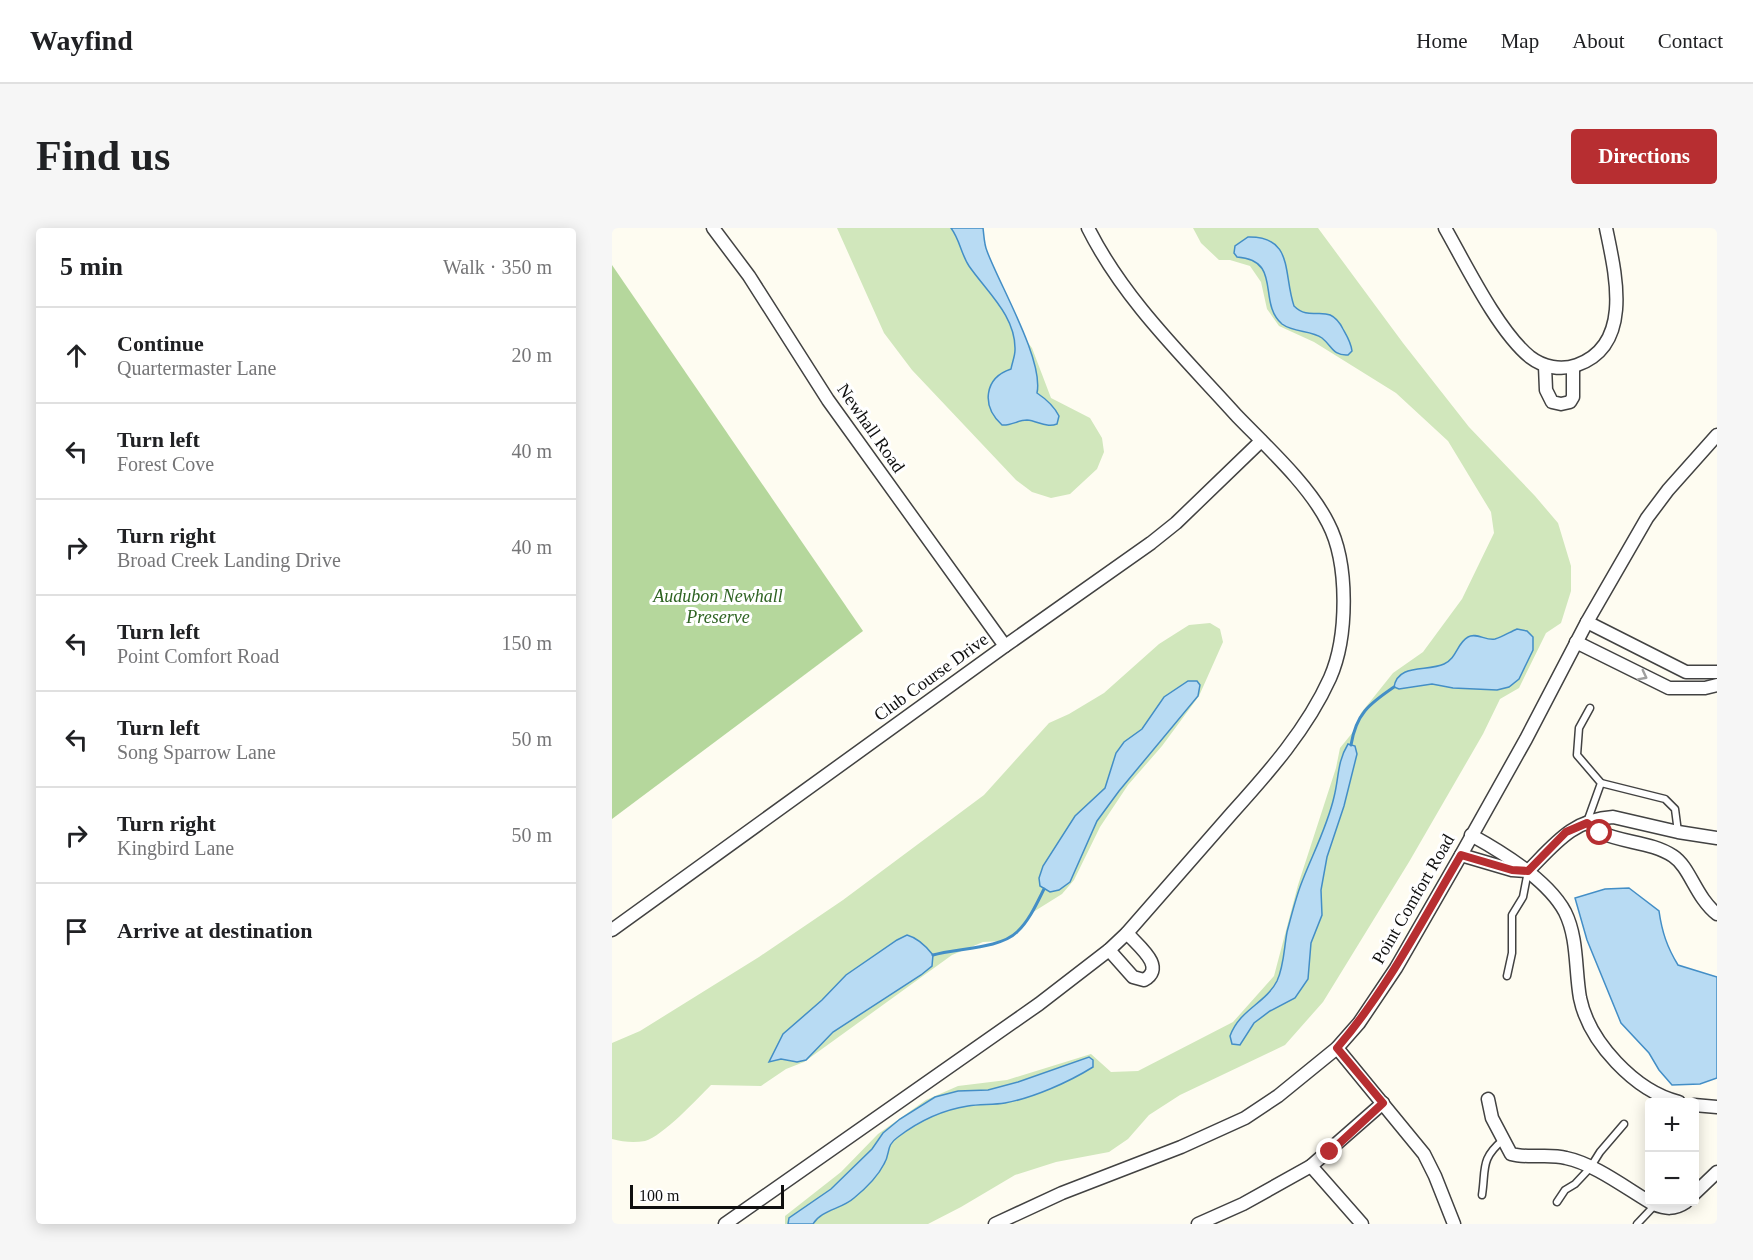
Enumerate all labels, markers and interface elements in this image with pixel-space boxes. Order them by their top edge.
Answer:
text: Wayfind [30,25,133,56]
text: Home [1416,29,1468,53]
text: Map [1501,29,1539,53]
text: About [1572,29,1625,53]
text: Contact [1658,29,1723,53]
button: Directions [1571,129,1717,184]
text: Find us [36,133,170,179]
text: 5 min [60,252,123,281]
text: Walk · 350 m [443,256,552,278]
text: Continue [117,331,204,356]
icon: ahead [60,339,93,372]
text: 20 m [511,344,552,366]
text: Quartermaster Lane [117,357,276,379]
street label: Newhall Road [833,380,909,476]
text: Turn left [117,427,200,452]
icon: left [60,435,93,468]
text: 40 m [511,440,552,462]
text: Forest Cove [117,453,214,475]
text: Turn right [117,523,216,548]
icon: right [60,531,93,564]
text: 40 m [511,536,552,558]
text: Broad Creek Landing Drive [117,549,341,571]
park label: Audubon Newhall Preserve [652,586,783,627]
text: Turn left [117,619,200,644]
icon: left [60,627,93,660]
street label: Club Course Drive [870,629,992,725]
text: 150 m [501,632,552,654]
text: Point Comfort Road [117,645,279,667]
one-way arrow [1637,669,1648,680]
text: Turn left [117,715,200,740]
icon: left [60,723,93,756]
text: 50 m [511,728,552,750]
text: Song Sparrow Lane [117,741,276,763]
text: Turn right [117,811,216,836]
icon: right [60,819,93,852]
route start [1586,819,1612,845]
text: 50 m [511,824,552,846]
street label: Point Comfort Road [1368,831,1458,967]
text: Kingbird Lane [117,837,234,859]
icon: arrive [60,915,93,948]
text: Arrive at destination [117,918,313,943]
map controls [1645,1098,1699,1206]
button: + [1645,1098,1699,1152]
route end [1316,1138,1342,1164]
button: − [1645,1152,1699,1206]
scale bar [630,1182,784,1210]
text: 100 m [639,1187,679,1204]

